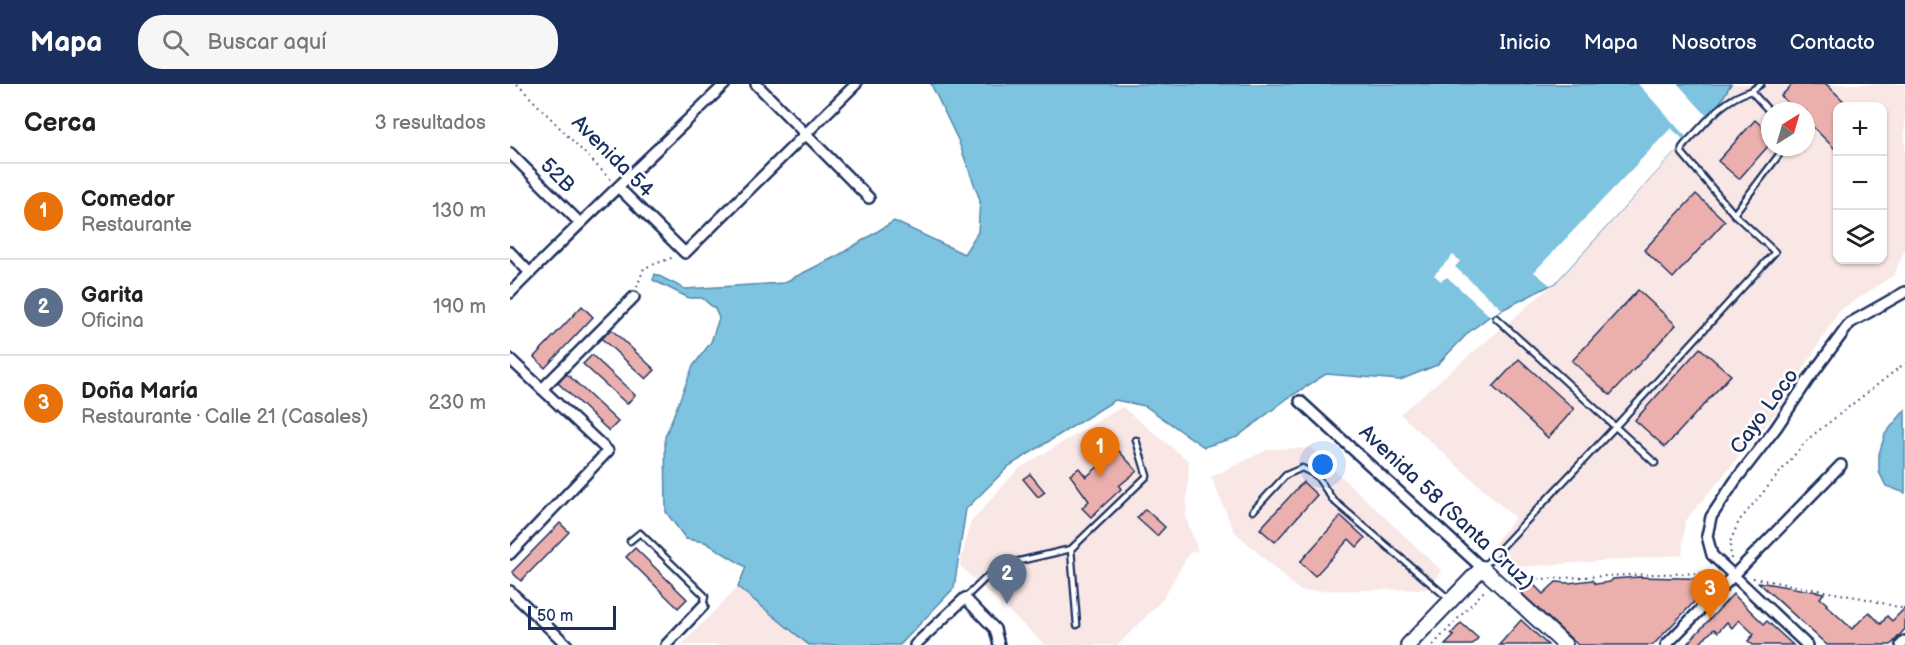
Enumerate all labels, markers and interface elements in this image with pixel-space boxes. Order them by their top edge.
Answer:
search box [138,15,558,69]
text: Mapa [30,26,102,59]
icon: search [159,26,192,59]
text: Buscar aquí [207,29,326,56]
text: Inicio [1500,30,1551,55]
text: Mapa [1584,30,1638,55]
text: Nosotros [1671,30,1757,55]
text: Contacto [1790,30,1875,55]
north arrow [1761,102,1815,156]
map controls [1833,102,1887,264]
button: + [1833,102,1887,156]
text: Cerca [24,108,96,139]
street label: Avenida 54 [566,110,659,203]
text: 3 resultados [375,111,486,135]
street label: 52B [535,153,580,198]
button: − [1833,156,1887,210]
text: Comedor [81,186,175,213]
text: 1 [39,199,48,223]
text: 130 m [432,199,486,223]
button: layers [1833,210,1887,264]
text: Restaurante [81,213,192,237]
text: Garita [81,282,144,309]
text: 2 [38,295,49,319]
text: 190 m [433,295,486,319]
text: Oficina [81,309,144,333]
street label: Cayo Loco [1725,364,1804,459]
text: Doña María [81,378,198,405]
text: 3 [38,391,49,415]
text: 230 m [429,391,486,415]
text: Restaurante · Calle 21 (Casales) [81,405,369,429]
street label: Avenida 58 (Santa Cruz) [1354,420,1539,595]
pin: 1 [1080,428,1120,477]
your location [1308,450,1337,479]
pin: 2 [988,554,1026,604]
pin: 3 [1690,570,1730,619]
scale bar [528,603,616,630]
text: 50 m [537,607,573,626]

